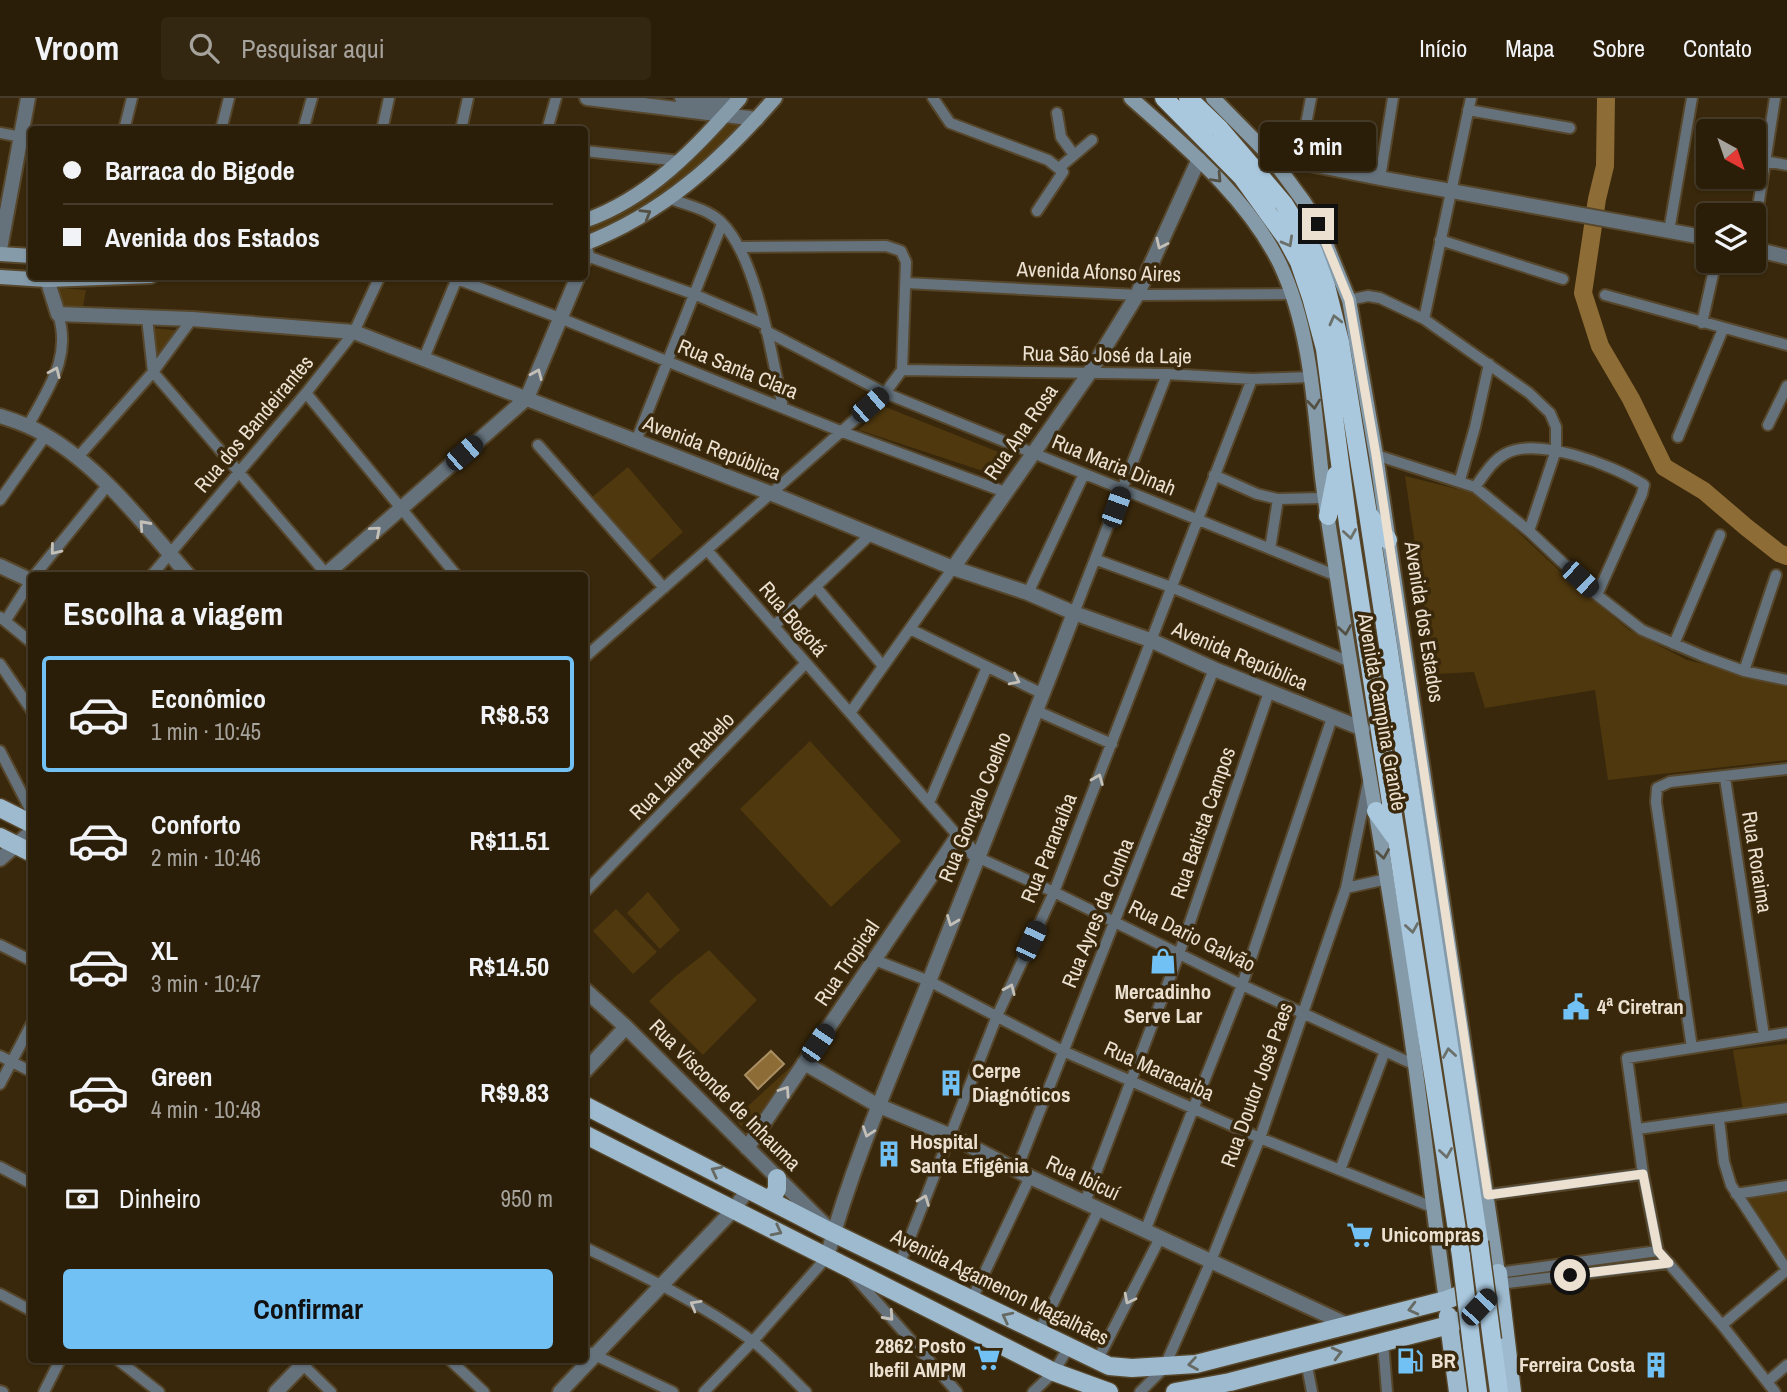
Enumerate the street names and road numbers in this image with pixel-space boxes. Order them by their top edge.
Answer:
street label: Avenida Afonso Aires [1015,254,1182,289]
street label: Rua Santa Clara [674,331,803,406]
street label: Rua São José da Laje [1022,339,1192,370]
street label: Rua dos Bandeirantes [187,349,320,499]
street label: Rua Ana Rosa [977,378,1065,486]
street label: Avenida República [638,408,786,487]
street label: Rua Maria Dinah [1048,427,1180,503]
street label: Avenida dos Estados [1397,538,1452,704]
street label: Rua Bogotá [753,575,834,663]
street label: Avenida Campina Grande [1351,610,1414,813]
street label: Avenida República [1167,613,1313,697]
street label: Rua Laura Rabelo [623,705,741,826]
street label: Rua Gonçalo Coelho [931,727,1018,886]
street label: Rua Batista Campos [1163,743,1242,903]
street label: Rua Paranaíba [1013,788,1084,907]
street label: Rua Roraima [1735,809,1780,915]
street label: Rua Ayres da Cunha [1054,833,1141,992]
street label: Rua Dario Galvão [1124,892,1261,979]
street label: Rua Tropical [807,914,886,1011]
street label: Rua Doutor José Paes [1213,998,1300,1171]
street label: Rua Visconde de Inhauma [643,1012,808,1177]
street label: Rua Maracaiba [1100,1033,1219,1108]
street label: Rua Ibicuí [1042,1148,1125,1207]
street label: Avenida Agamenon Magalhães [886,1221,1114,1352]

